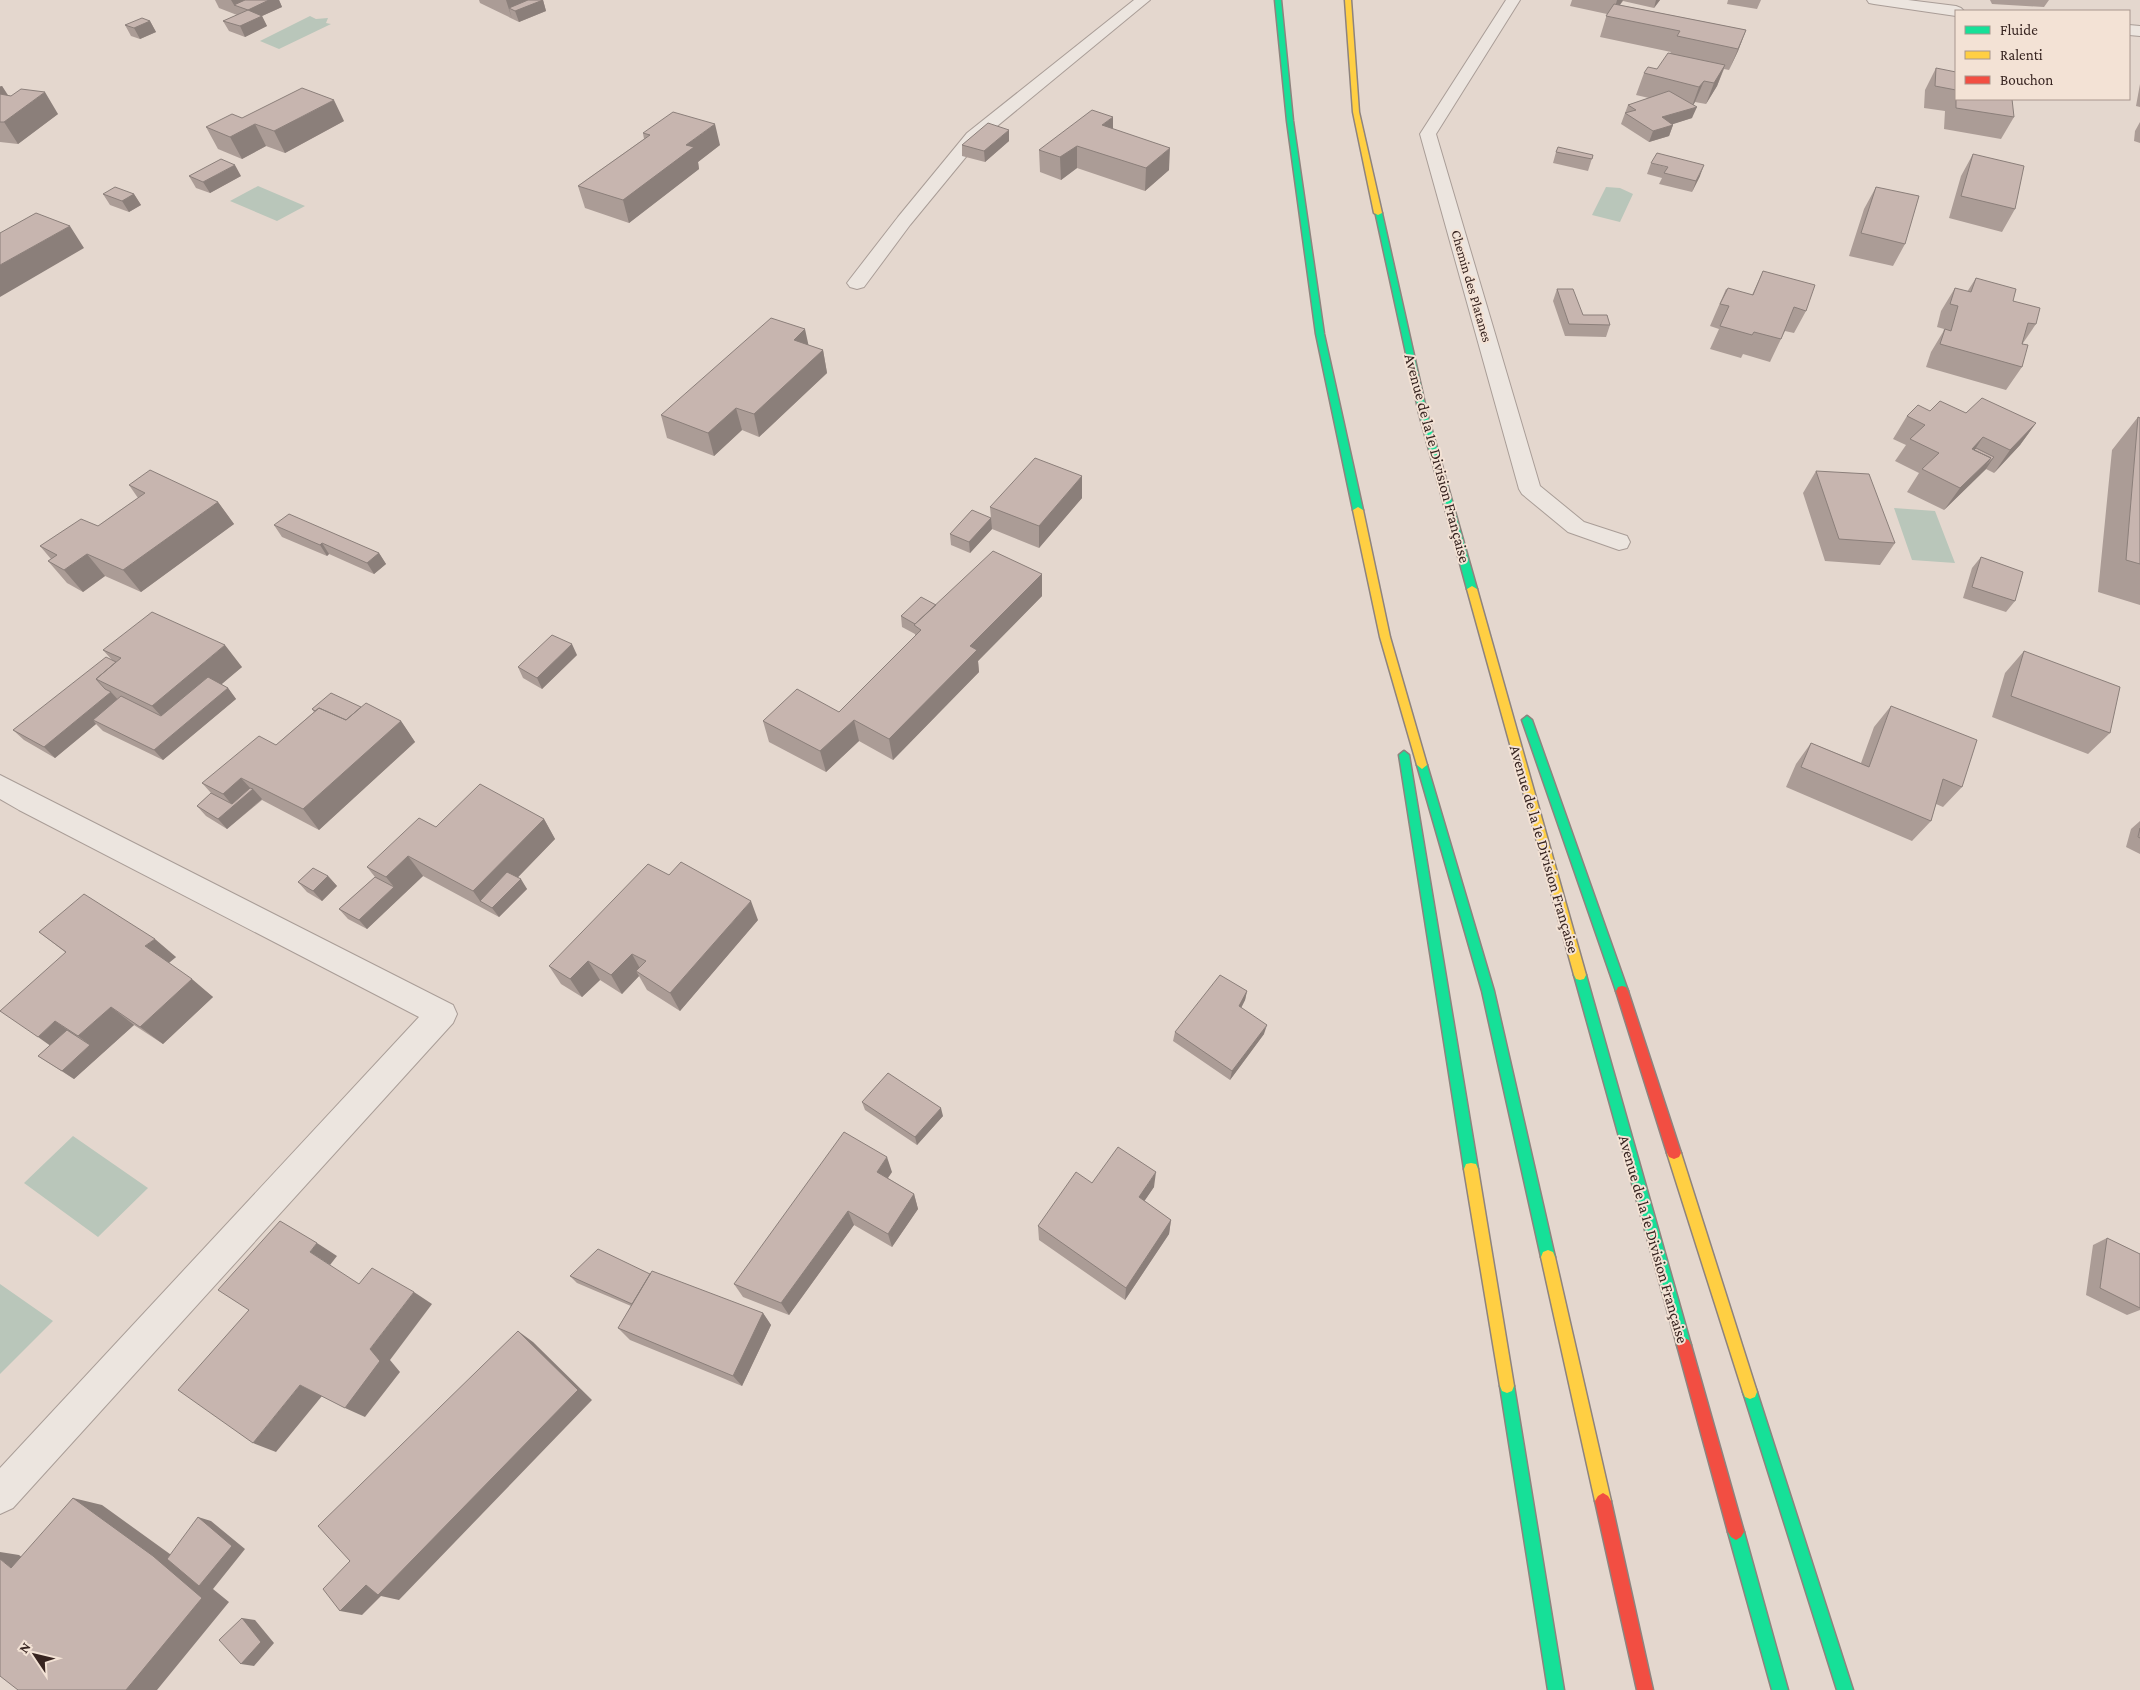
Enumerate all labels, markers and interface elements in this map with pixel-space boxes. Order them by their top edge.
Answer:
legend [1955,10,2130,100]
text: Fluide [2000,22,2038,38]
text: Ralenti [2000,47,2043,63]
text: Bouchon [2000,72,2053,88]
street label: Chemin des Platanes [1448,228,1496,344]
street label: Avenue de la 1e Division Française [1400,352,1474,565]
street label: Avenue de la 1e Division Française [1506,743,1582,955]
street label: Avenue de la 1e Division Française [1615,1133,1691,1345]
north arrow [10,1630,60,1680]
text: N [15,1639,34,1656]

